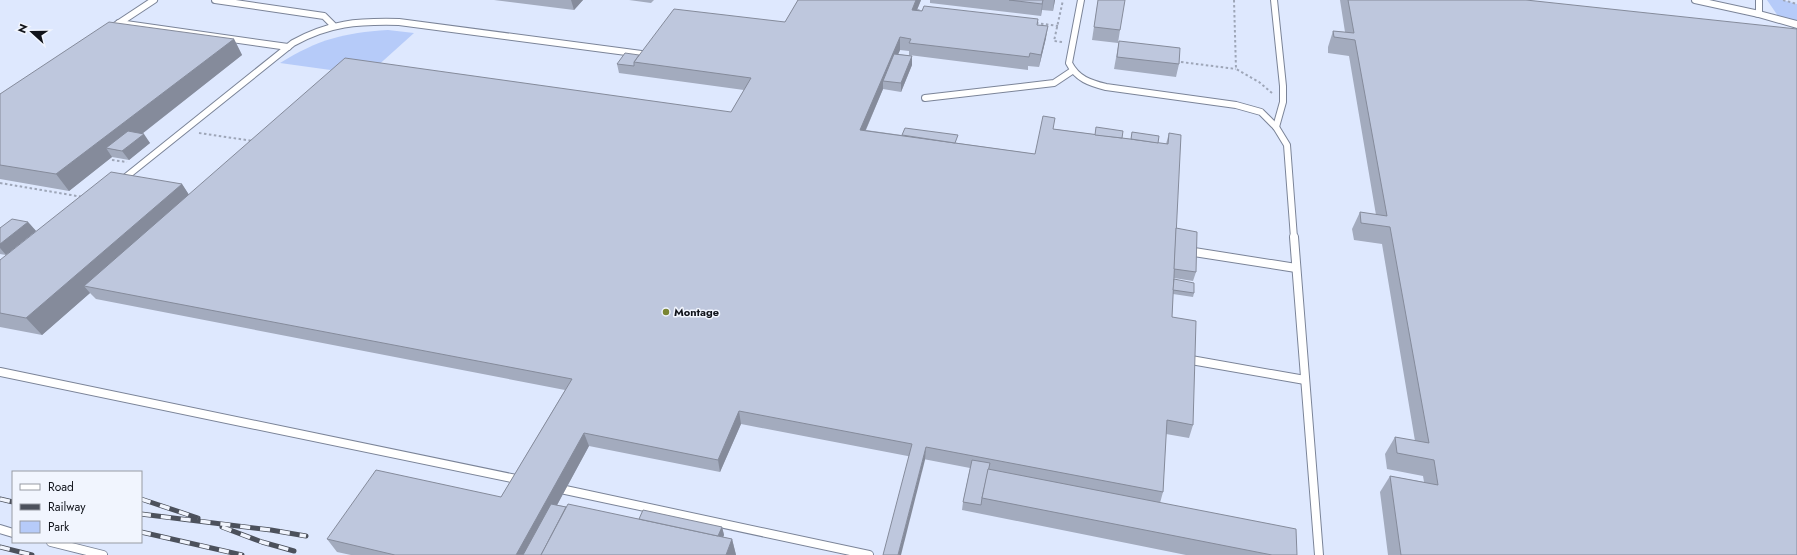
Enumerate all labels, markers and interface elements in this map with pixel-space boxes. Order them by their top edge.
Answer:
north arrow [12,12,52,52]
text: N [14,21,32,35]
place label: Montage [674,304,719,320]
marker: Montage [661,307,671,317]
legend [12,471,142,543]
text: Road [48,478,74,496]
text: Railway [48,498,86,516]
text: Park [48,518,70,536]

